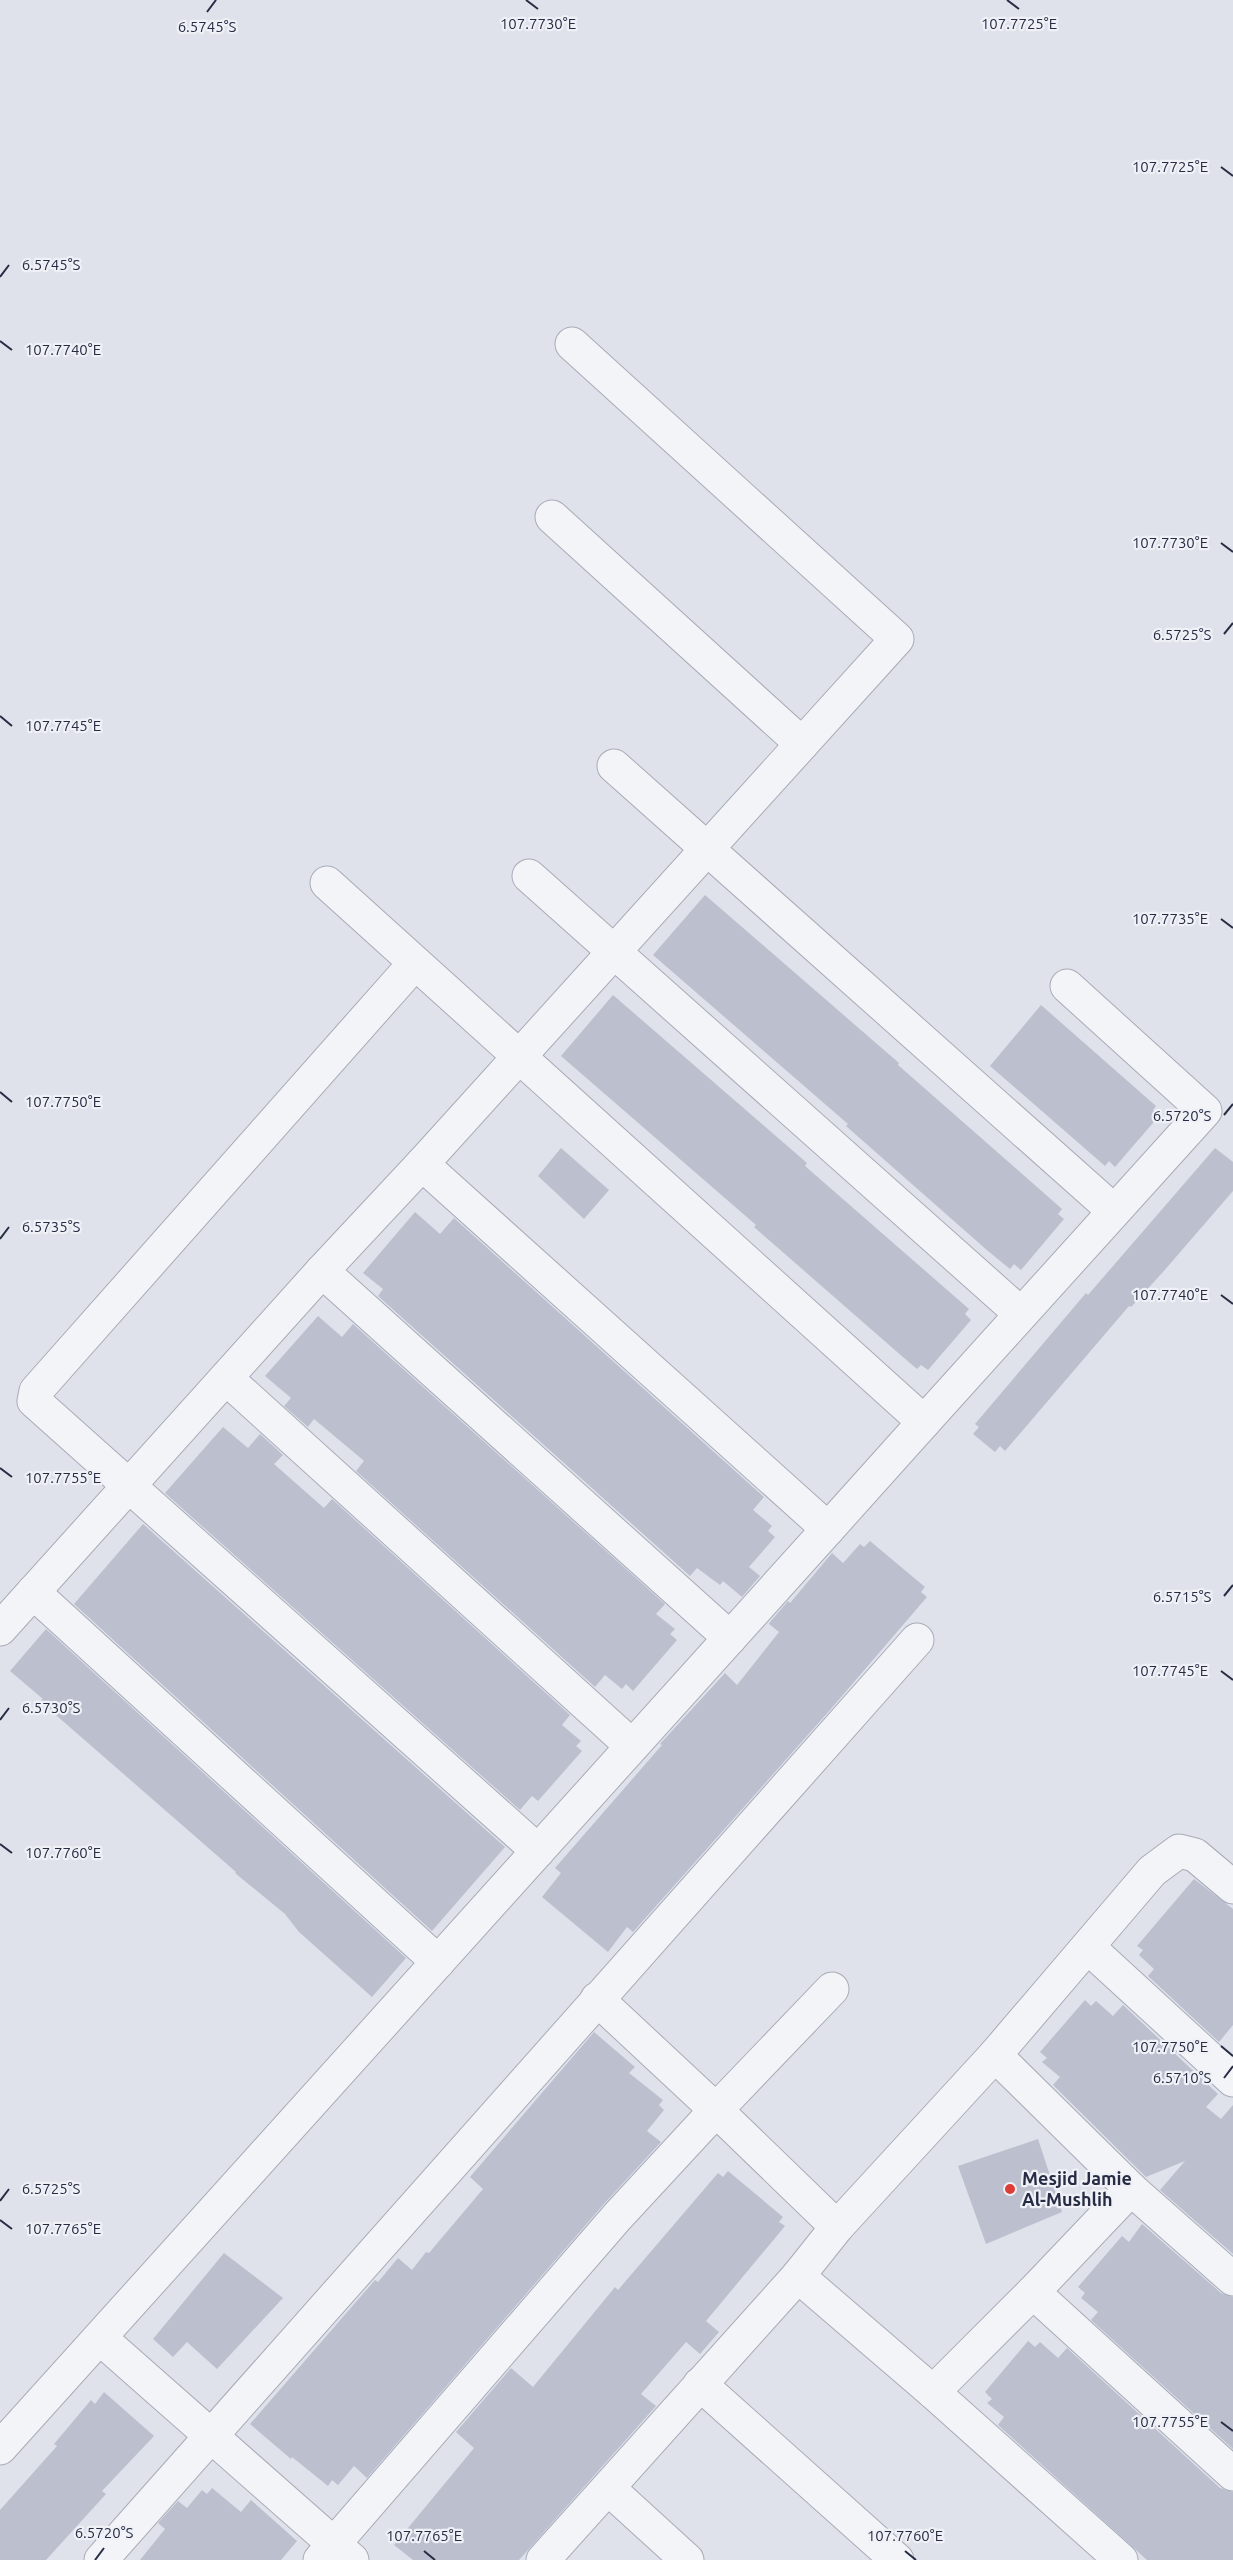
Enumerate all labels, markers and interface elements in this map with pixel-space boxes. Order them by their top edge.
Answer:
text: 107.7730°E [500,15,576,32]
text: 107.7725°E [981,15,1057,32]
text: 6.5745°S [178,18,236,35]
text: 107.7725°E [1132,158,1208,175]
text: 6.5745°S [22,256,80,273]
text: 107.7740°E [25,341,101,358]
text: 107.7730°E [1132,534,1208,551]
text: 6.5725°S [1153,626,1211,643]
text: 107.7745°E [25,717,101,734]
text: 107.7735°E [1132,910,1208,927]
text: 107.7750°E [25,1093,101,1110]
text: 6.5720°S [1153,1107,1211,1124]
text: 6.5735°S [22,1218,80,1235]
text: 107.7740°E [1132,1286,1208,1303]
text: 107.7755°E [25,1469,101,1486]
text: 6.5715°S [1153,1588,1211,1605]
text: 107.7745°E [1132,1662,1208,1679]
text: 6.5730°S [22,1699,80,1716]
text: 107.7760°E [25,1844,101,1861]
text: 107.7750°E [1132,2038,1208,2055]
text: 6.5710°S [1153,2069,1211,2086]
place label: Mesjid Jamie Al-Mushlih [1022,2168,1132,2209]
text: 6.5725°S [22,2180,80,2197]
marker: Mesjid Jamie Al-Mushlih [1003,2182,1017,2196]
text: 107.7765°E [25,2220,101,2237]
text: 107.7755°E [1132,2413,1208,2430]
text: 6.5720°S [75,2524,133,2541]
text: 107.7765°E [386,2527,462,2544]
text: 107.7760°E [867,2527,943,2544]

